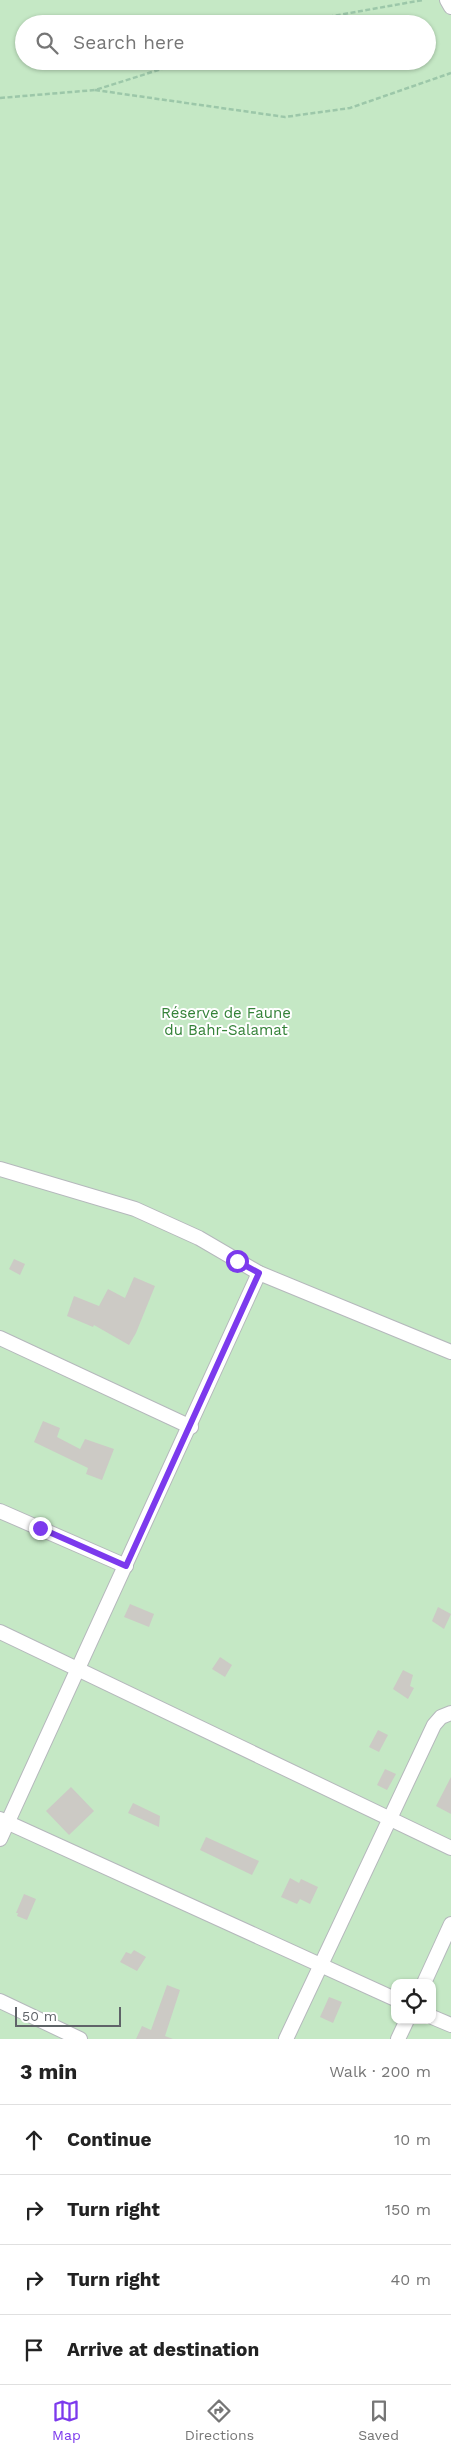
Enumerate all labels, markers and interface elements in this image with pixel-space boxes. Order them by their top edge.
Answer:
search box [15,15,436,70]
icon: search [33,29,61,57]
text: Search here [73,31,184,54]
park label: Réserve de Faune du Bahr-Salamat [161,1004,291,1039]
route start [226,1250,249,1273]
route end [29,1517,52,1540]
map controls [391,1979,436,2024]
button: locate [391,1979,436,2024]
scale bar [15,2004,121,2027]
text: 50 m [22,2008,57,2024]
text: 3 min [20,2059,77,2084]
text: Walk · 200 m [329,2062,431,2081]
icon: ahead [20,2126,48,2154]
text: Continue [67,2128,151,2151]
text: 10 m [394,2130,431,2149]
icon: right [20,2196,48,2224]
text: Turn right [67,2198,160,2221]
text: 150 m [385,2200,431,2219]
icon: right [20,2266,48,2294]
text: Turn right [67,2268,160,2291]
text: 40 m [391,2270,431,2289]
icon: arrive [20,2336,48,2364]
text: Arrive at destination [67,2338,259,2361]
tab: Map [52,2397,81,2443]
tab: Directions [185,2397,254,2443]
tab: Saved [358,2397,399,2443]

